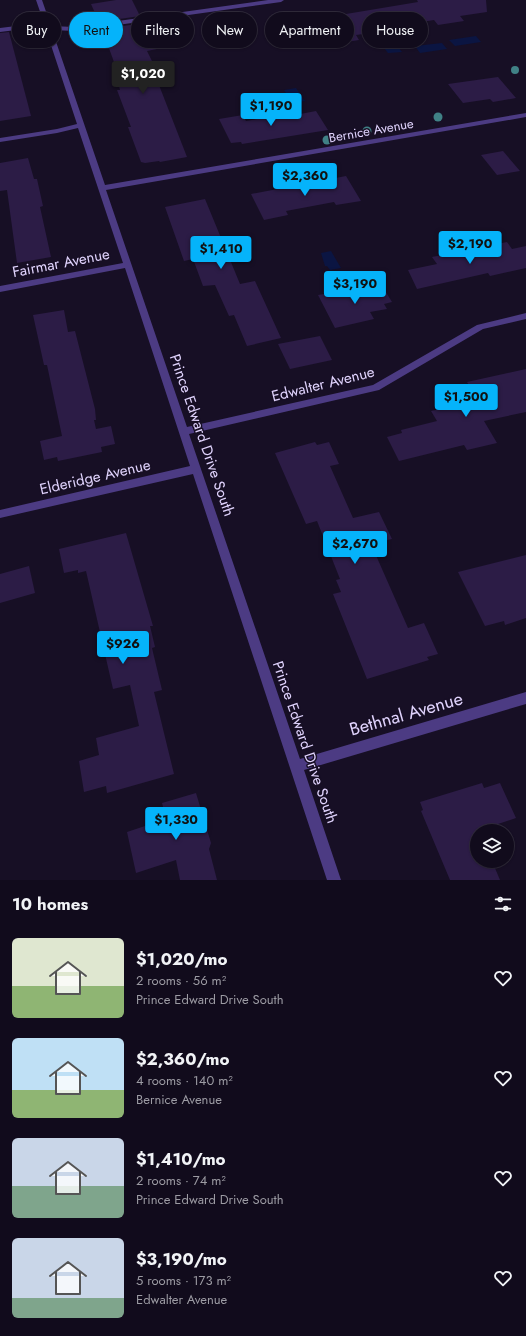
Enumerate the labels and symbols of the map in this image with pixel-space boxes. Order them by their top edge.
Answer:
pin: $1,020 [110,61,176,95]
pin: $1,190 [238,93,304,127]
street label: Bernice Avenue [327,114,415,147]
pin: $2,360 [272,163,338,197]
pin: $2,190 [437,231,503,265]
pin: $1,410 [188,236,254,270]
street label: Fairmar Avenue [11,243,112,283]
pin: $3,190 [322,271,388,305]
street label: Prince Edward Drive South [164,351,240,519]
street label: Edwalter Avenue [269,361,377,407]
pin: $1,500 [433,384,499,418]
street label: Elderidge Avenue [37,454,153,500]
pin: $2,670 [322,531,388,565]
pin: $926 [99,631,147,665]
street label: Prince Edward Drive South [267,658,343,826]
street label: Bethnal Avenue [346,685,466,743]
pin: $1,330 [143,807,209,841]

